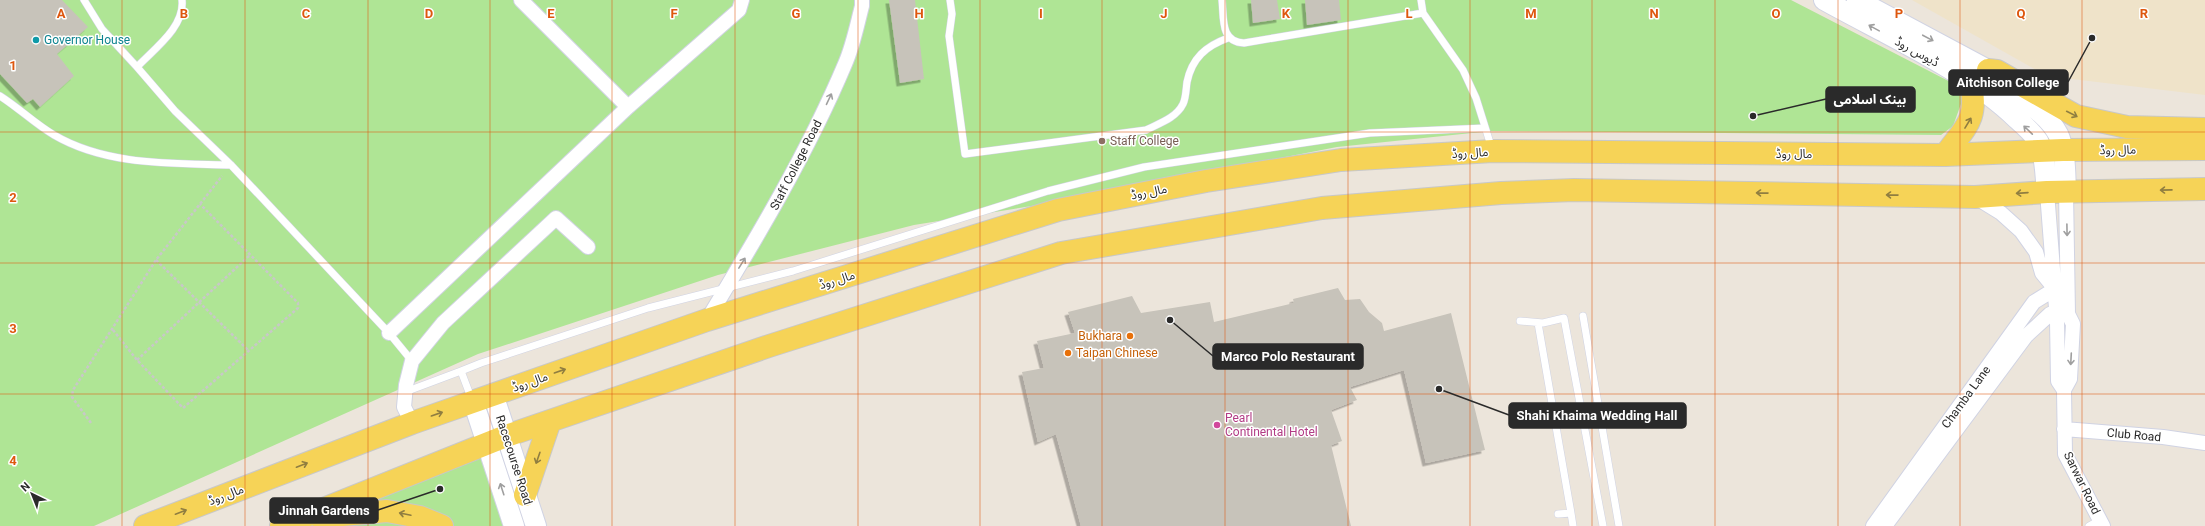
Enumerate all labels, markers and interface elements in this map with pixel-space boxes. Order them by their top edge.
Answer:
text: A [57,6,66,21]
text: B [180,6,188,21]
text: C [302,6,311,21]
text: D [425,6,433,21]
text: E [547,6,555,21]
text: F [670,6,678,21]
text: G [792,6,801,21]
text: H [914,6,924,21]
text: I [1039,6,1043,21]
text: J [1160,6,1168,21]
text: K [1282,6,1291,21]
text: L [1405,6,1413,21]
text: M [1525,6,1537,21]
text: N [1649,6,1659,21]
text: O [1772,6,1781,21]
text: P [1895,6,1903,21]
text: Q [2017,6,2026,21]
text: R [2140,6,2149,21]
one-way arrow [1868,23,1880,31]
place label: Governor House [44,33,130,47]
street label: ڈیوس روڈ [1893,34,1942,70]
marker: Governor House [31,35,41,45]
one-way arrow [1922,35,1934,42]
text: 1 [9,58,17,73]
callout: Aitchison College [1949,70,2068,95]
text: Aitchison College [1957,75,2059,90]
callout: بینک اسلامی [1826,87,1915,112]
text: بینک اسلامی [1834,92,1906,107]
one-way arrow [826,93,833,105]
one-way arrow [2066,110,2078,118]
one-way arrow [1964,117,1972,129]
street label: Staff College Road [767,118,825,212]
one-way arrow [2023,125,2033,135]
place label: Staff College [1110,134,1179,148]
marker: Staff College [1097,136,1107,146]
street label: مال روڈ [2100,142,2136,157]
street label: مال روڈ [1451,145,1489,161]
street label: مال روڈ [1776,147,1812,161]
street label: مال روڈ [1130,181,1168,202]
one-way arrow [2160,186,2173,194]
one-way arrow [1756,189,1769,197]
text: 2 [9,190,17,205]
one-way arrow [2016,190,2029,197]
one-way arrow [1886,191,1899,199]
one-way arrow [2063,223,2071,236]
one-way arrow [738,257,746,269]
street label: مال روڈ [817,268,857,292]
text: 3 [9,321,17,336]
place label: Bukhara [1078,329,1122,343]
marker: Bukhara [1125,331,1135,341]
callout: Marco Polo Restaurant [1213,344,1363,369]
place label: Taipan Chinese [1076,346,1158,360]
marker: Taipan Chinese [1063,348,1073,358]
text: Marco Polo Restaurant [1221,349,1356,364]
one-way arrow [2067,352,2075,365]
street label: Chamba Lane [1939,363,1993,431]
one-way arrow [553,367,566,374]
street label: مال روڈ [510,369,550,395]
callout: Shahi Khaima Wedding Hall [1509,403,1686,428]
text: Shahi Khaima Wedding Hall [1517,408,1677,423]
one-way arrow [430,410,443,417]
place label: Pearl Continental Hotel [1225,411,1318,439]
street label: Racecourse Road [493,413,535,507]
marker: Pearl Continental Hotel [1212,420,1222,430]
street label: Club Road [2106,426,2162,444]
street label: Sarwar Road [2061,449,2103,517]
one-way arrow [533,451,541,463]
text: 4 [9,453,17,468]
one-way arrow [296,461,308,469]
north arrow [12,474,52,514]
text: N [18,479,33,494]
street label: مال روڈ [206,482,246,508]
one-way arrow [498,483,505,496]
callout: Jinnah Gardens [270,498,378,523]
text: Jinnah Gardens [278,503,370,518]
one-way arrow [174,507,186,515]
one-way arrow [399,510,412,518]

